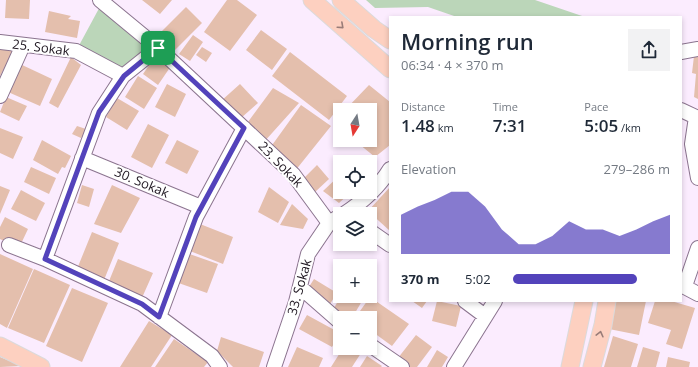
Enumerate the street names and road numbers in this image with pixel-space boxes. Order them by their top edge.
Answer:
street label: 25. Sokak [11,35,71,59]
street label: 23. Sokak [255,137,308,191]
street label: 30. Sokak [112,162,172,202]
street label: 33. Sokak [282,257,316,317]

